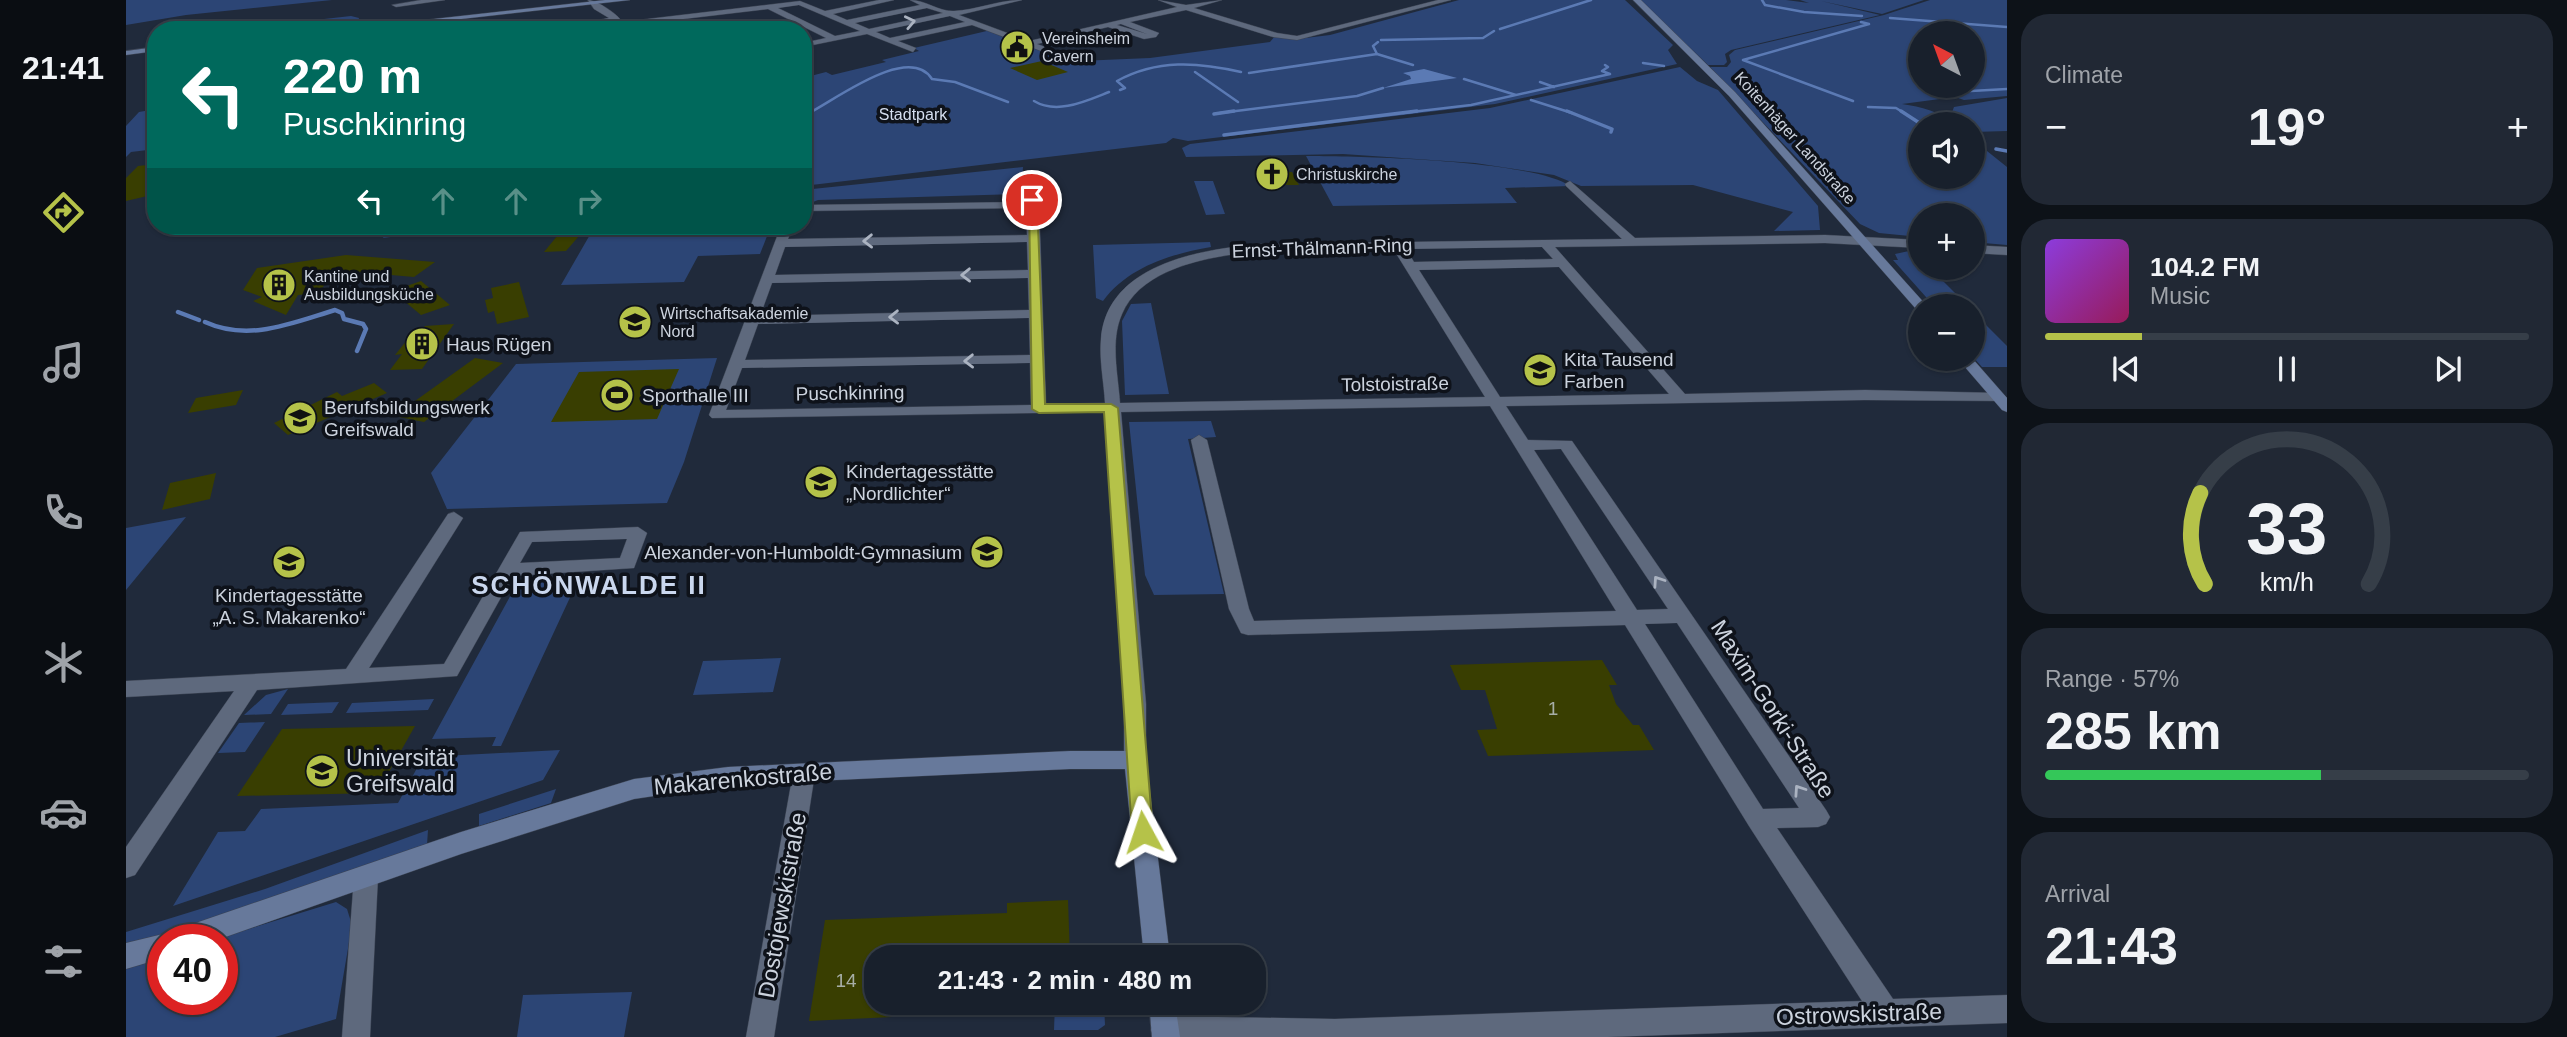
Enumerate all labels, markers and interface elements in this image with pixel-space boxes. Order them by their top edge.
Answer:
one-way arrow [904,16,916,31]
north arrow [1908,21,1984,98]
map controls [1908,21,1985,371]
public building icon: Vereinsheim Cavern [998,28,1036,66]
place label: Vereinsheim Cavern [1042,30,1130,65]
icon: left [168,49,259,140]
text: 220 m [283,49,422,103]
text: 21:41 [22,50,104,86]
text: Climate [2045,62,2123,88]
street label: Koitenhäger Landstraße [1731,69,1859,208]
text: 19° [2248,98,2326,156]
text: Puschkinring [283,106,466,142]
park label: Stadtpark [879,106,948,123]
text: − [2045,106,2067,148]
text: + [2507,106,2529,148]
button: sound [1908,112,1985,189]
church icon: Christuskirche [1253,155,1291,193]
place label: Christuskirche [1296,166,1397,183]
pin [1002,170,1062,230]
icon: arrive [1013,181,1051,219]
icon: left [351,182,389,220]
icon: ahead [424,182,462,220]
icon: ahead [497,182,535,220]
icon: right [570,182,608,220]
icon: directions [39,188,88,237]
button: + [1908,203,1985,280]
one-way arrow [862,233,873,248]
street label: Ernst-Thälmann-Ring [1231,234,1413,262]
text: 104.2 FM [2150,252,2260,282]
building icon: Kantine und Ausbildungsküche [260,266,298,304]
one-way arrow [961,267,971,283]
place label: Kantine und Ausbildungsküche [304,268,434,303]
text: Music [2150,283,2210,309]
button: − [1908,294,1985,371]
school or university icon: Wirtschaftsakademie Nord [616,303,654,341]
place label: Wirtschaftsakademie Nord [660,305,809,340]
one-way arrow [889,309,899,325]
building icon: Haus Rügen [403,325,441,363]
place label: Haus Rügen [446,334,552,355]
icon: music [39,338,88,387]
place label: Kita Tausend Farben [1564,349,1674,392]
icon: previous [2107,350,2145,388]
icon: pause [2268,350,2306,388]
icon: next [2429,350,2467,388]
school or university icon: Kita Tausend Farben [1521,351,1559,389]
one-way arrow [963,353,974,368]
street label: Tolstoistraße [1341,373,1449,395]
sports icon: Sporthalle III [598,376,636,414]
street label: Puschkinring [795,382,905,404]
place label: Sporthalle III [642,385,749,406]
place label: Berufsbildungswerk Greifswald [324,397,490,440]
school or university icon: Berufsbildungswerk Greifswald [281,399,319,437]
place label: Kindertagesstätte „Nordlichter“ [846,461,994,504]
school or university icon: Kindertagesstätte „Nordlichter“ [802,463,840,501]
icon: phone [39,488,88,537]
text: 33 [2247,489,2327,570]
school or university icon: Alexander-von-Humboldt-Gymnasium [968,533,1006,571]
place label: Alexander-von-Humboldt-Gymnasium [644,542,962,563]
school or university icon: Kindertagesstätte „A. S. Makarenko“ [270,543,308,581]
text: km/h [2260,568,2314,596]
district label: SCHÖNWALDE II [471,570,707,600]
one-way arrow [1654,576,1667,589]
place label: Kindertagesstätte „A. S. Makarenko“ [212,585,366,628]
street label: Maxim-Gorki-Straße [1706,615,1840,803]
icon: climate [39,638,88,687]
text: Range · 57% [2045,666,2179,692]
house number: 1 [1548,698,1558,719]
text: 285 km [2045,702,2221,760]
place label: Universität Greifswald [346,745,455,797]
school or university icon: Universität Greifswald [303,752,341,790]
street label: Makarenkostraße [653,758,833,800]
one-way arrow [1795,785,1808,798]
icon: car [39,788,88,837]
position arrow [1106,795,1180,869]
street label: Dostojewskistraße [753,810,811,1000]
text: Arrival [2045,881,2110,907]
text: 21:43 [2045,917,2178,975]
speed limit sign: 40 [147,924,238,1015]
icon: filters [39,937,88,986]
text: 21:43 · 2 min · 480 m [938,965,1192,995]
house number: 14 [835,970,857,991]
street label: Ostrowskistraße [1776,998,1942,1030]

